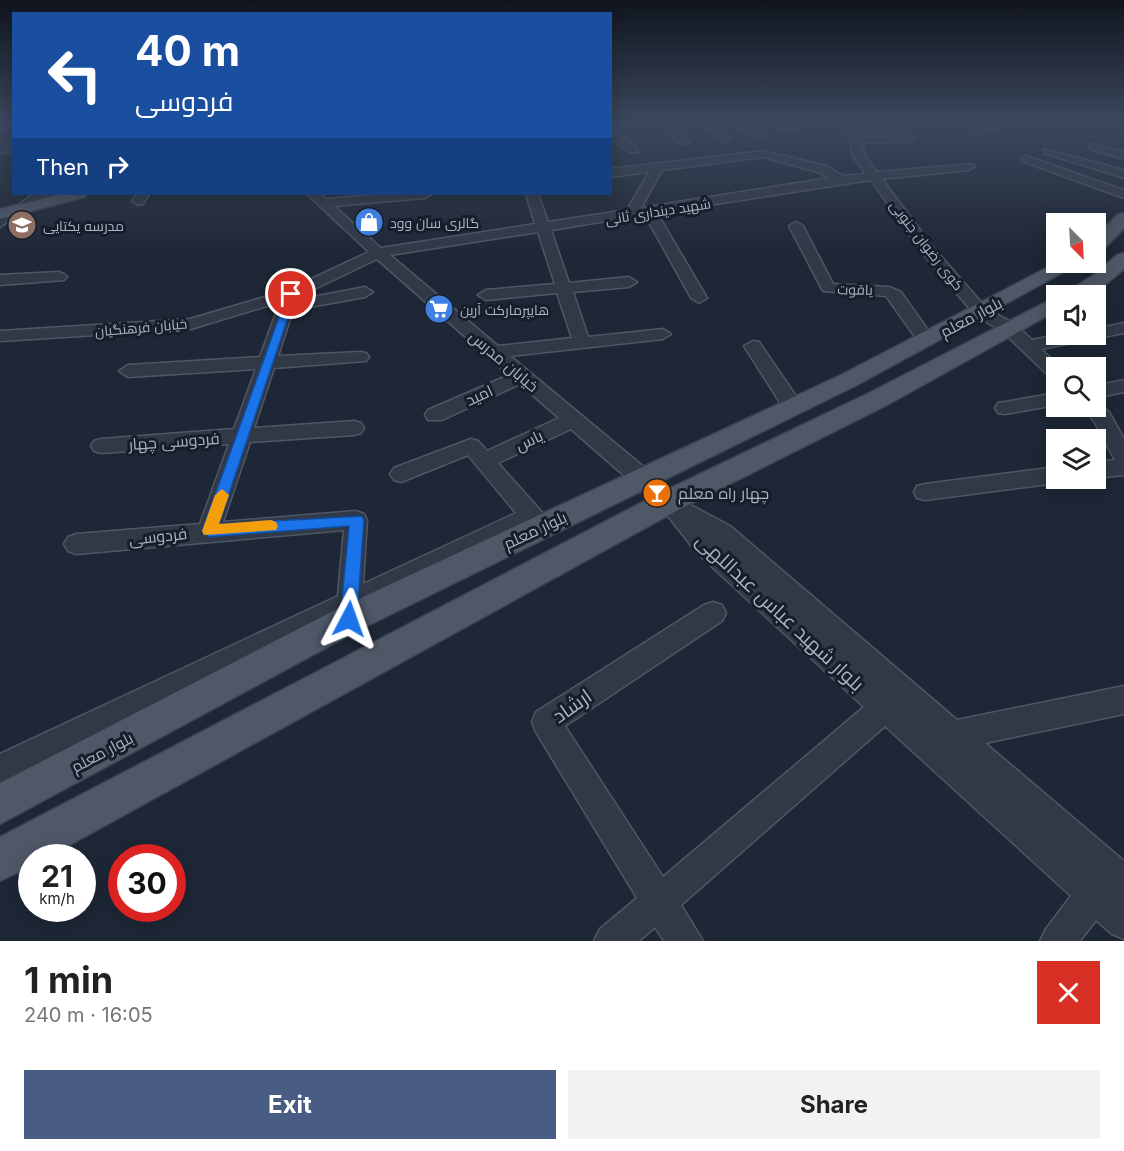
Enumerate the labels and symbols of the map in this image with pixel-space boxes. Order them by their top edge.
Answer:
street label: شهید دینداری ثانی [604,194,712,228]
street label: کوی رضوان جنوبی [887,197,967,293]
shop icon: گالری سان وود [353,206,385,238]
school or university icon: مدرسه یکتایی [6,209,38,241]
north arrow [1046,213,1106,273]
place label: گالری سان وود [390,214,479,231]
place label: مدرسه یکتایی [43,217,124,234]
pin [265,268,316,319]
street label: یاقوت [837,280,873,298]
street label: بلوار معلم [937,292,1006,343]
supermarket icon: هایپرمارکت آرین [423,293,455,325]
place label: هایپرمارکت آرین [460,301,549,320]
street label: خیابان فرهنگیان [94,314,188,340]
street label: خیابان مدرس [464,326,543,397]
street label: امید [462,380,496,410]
street label: یاس [512,425,547,456]
street label: فردوسی چهار [127,428,220,456]
bar icon: چهار راه معلم [641,477,673,509]
place label: چهار راه معلم [678,483,769,505]
street label: بلوار معلم [500,507,571,555]
street label: فردوسی [128,523,188,550]
street label: بلوار شهید عباس عبداللهی [690,528,869,697]
position arrow [317,587,381,651]
street label: ارشاد [548,684,596,728]
street label: بلوار معلم [68,727,137,778]
speed limit sign: 30 [108,844,186,922]

